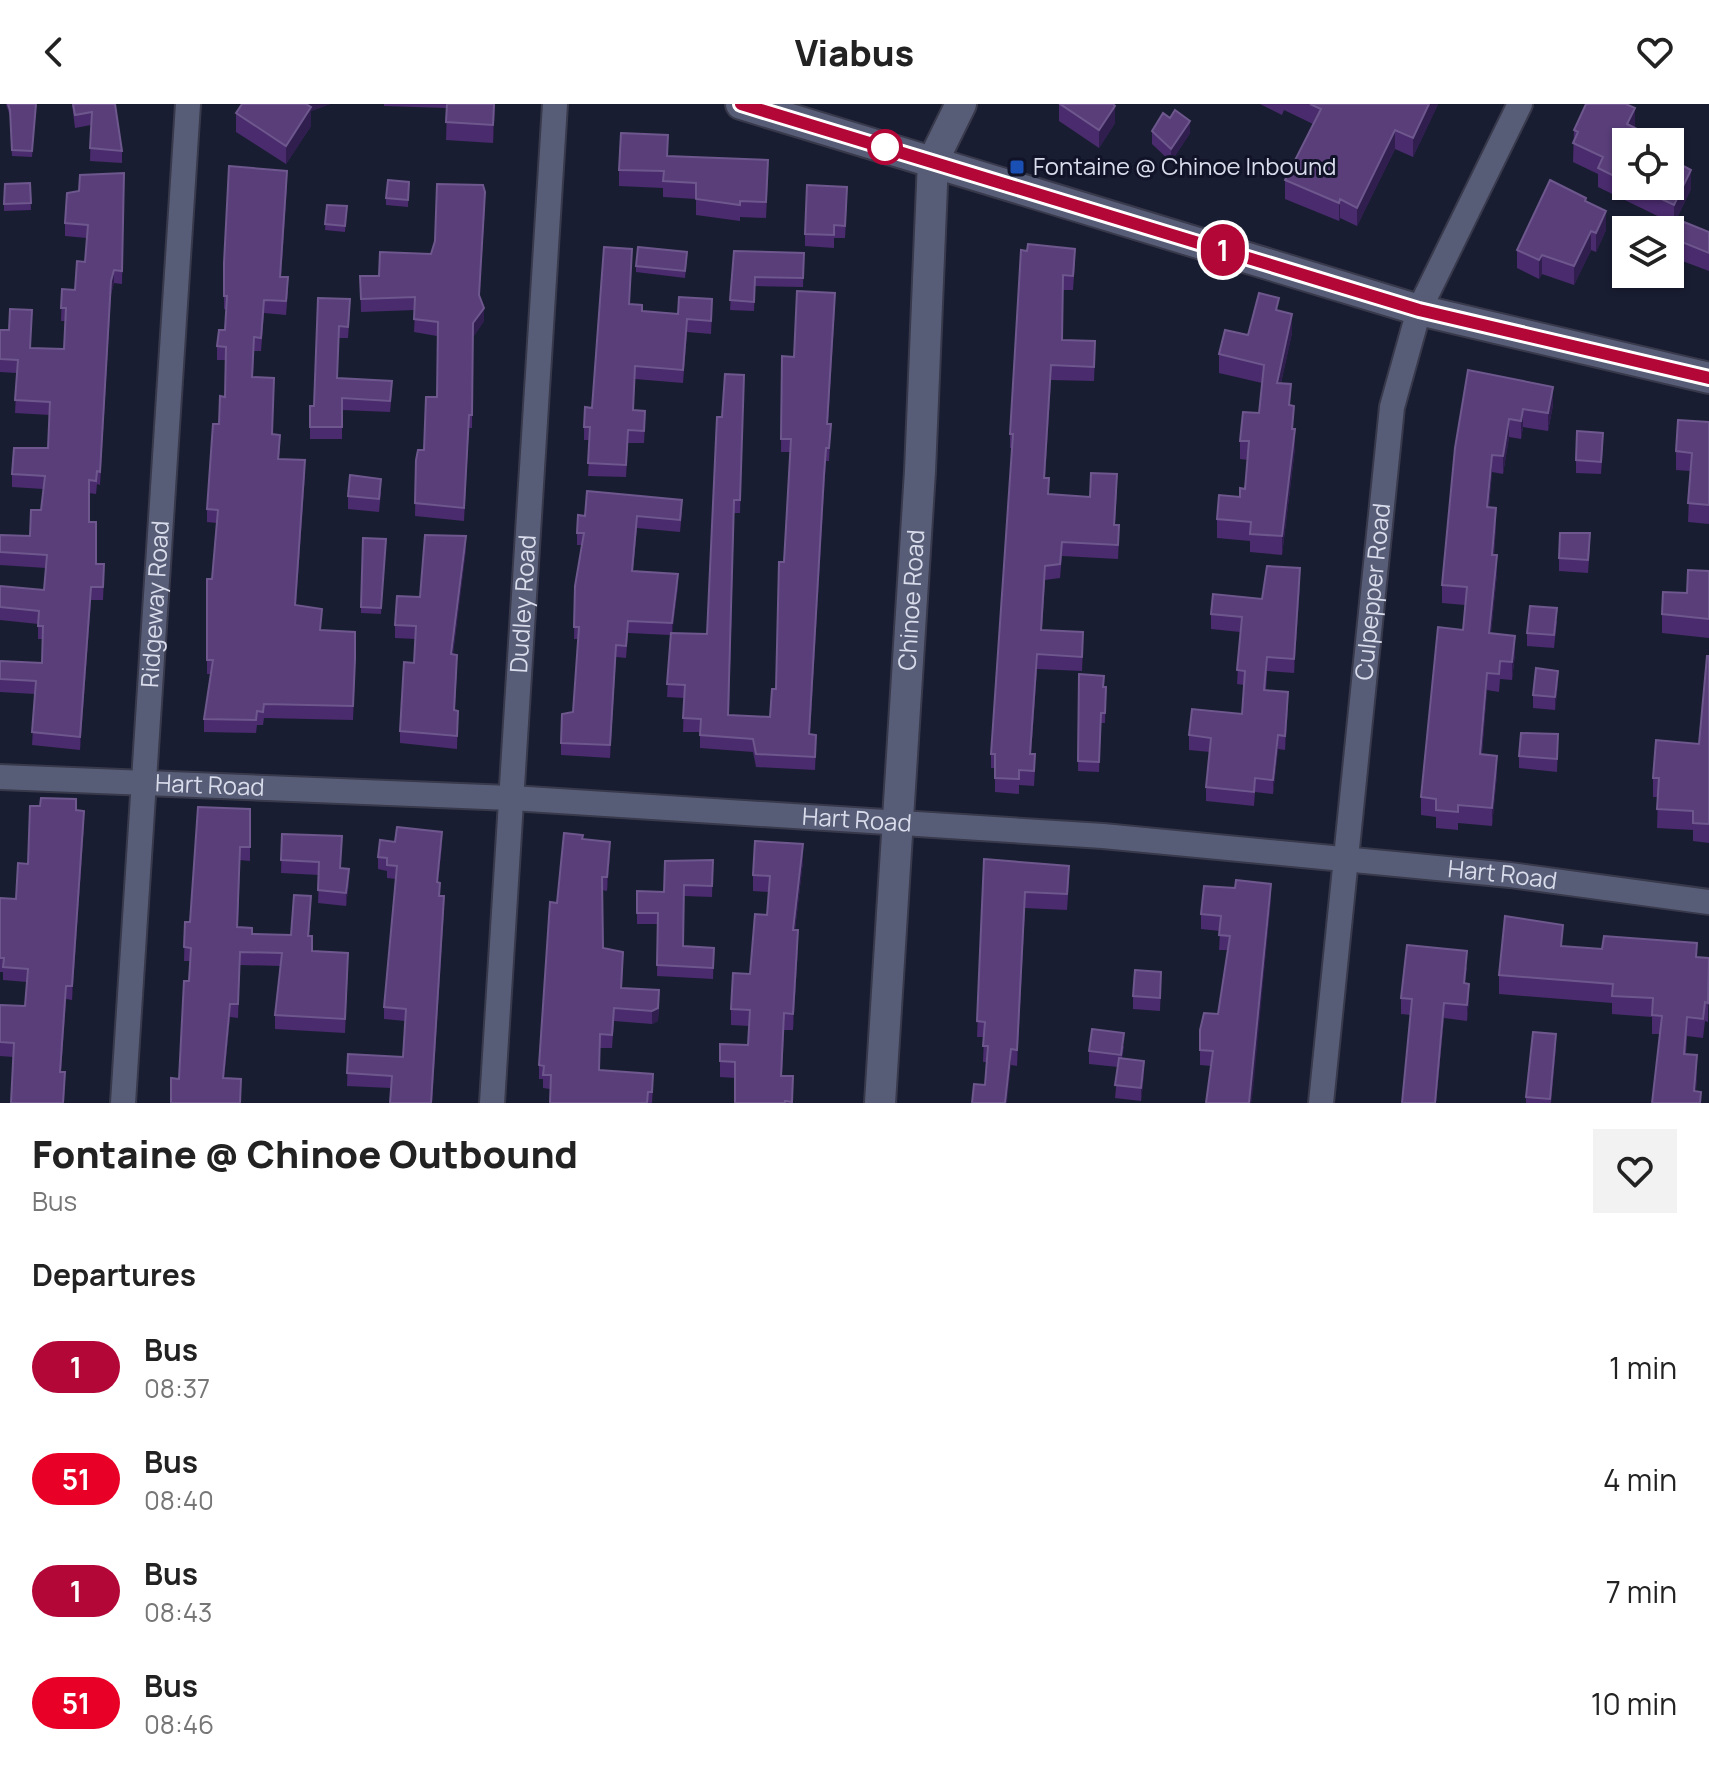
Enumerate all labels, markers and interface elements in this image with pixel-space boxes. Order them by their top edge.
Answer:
text: Viabus [795,28,914,77]
icon: back [32,30,76,74]
icon: heart [1633,30,1677,74]
map controls [1612,128,1684,288]
button: locate [1612,128,1684,200]
unlabelled marker [868,130,902,164]
place label: Fontaine @ Chinoe Inbound [1033,149,1336,182]
marker: Fontaine @ Chinoe Inbound [1008,158,1026,176]
button: layers [1612,216,1684,288]
line badge: 1 [1197,224,1249,276]
text: 1 [1217,231,1229,269]
street label: Culpepper Road [1346,501,1397,682]
street label: Ridgeway Road [132,519,176,689]
street label: Chinoe Road [889,528,931,671]
street label: Dudley Road [501,534,543,674]
street label: Hart Road [154,765,265,803]
street label: Hart Road [801,799,913,839]
street label: Hart Road [1446,851,1559,896]
text: Fontaine @ Chinoe Outbound [32,1127,578,1179]
button: heart [1593,1129,1677,1213]
text: Bus [32,1183,77,1219]
text: Departures [32,1254,196,1295]
text: Bus [144,1329,198,1370]
text: 1 min [1609,1347,1677,1388]
text: 1 [70,1348,82,1386]
text: 08:37 [144,1370,210,1406]
text: Bus [144,1441,198,1482]
text: 4 min [1603,1459,1677,1500]
text: 51 [62,1460,90,1498]
text: 08:40 [144,1482,214,1518]
text: Bus [144,1553,198,1594]
text: 7 min [1606,1571,1677,1612]
text: 1 [70,1572,82,1610]
text: 08:43 [144,1594,212,1630]
text: Bus [144,1665,198,1706]
text: 10 min [1591,1683,1677,1724]
text: 51 [62,1684,90,1722]
text: 08:46 [144,1706,214,1742]

